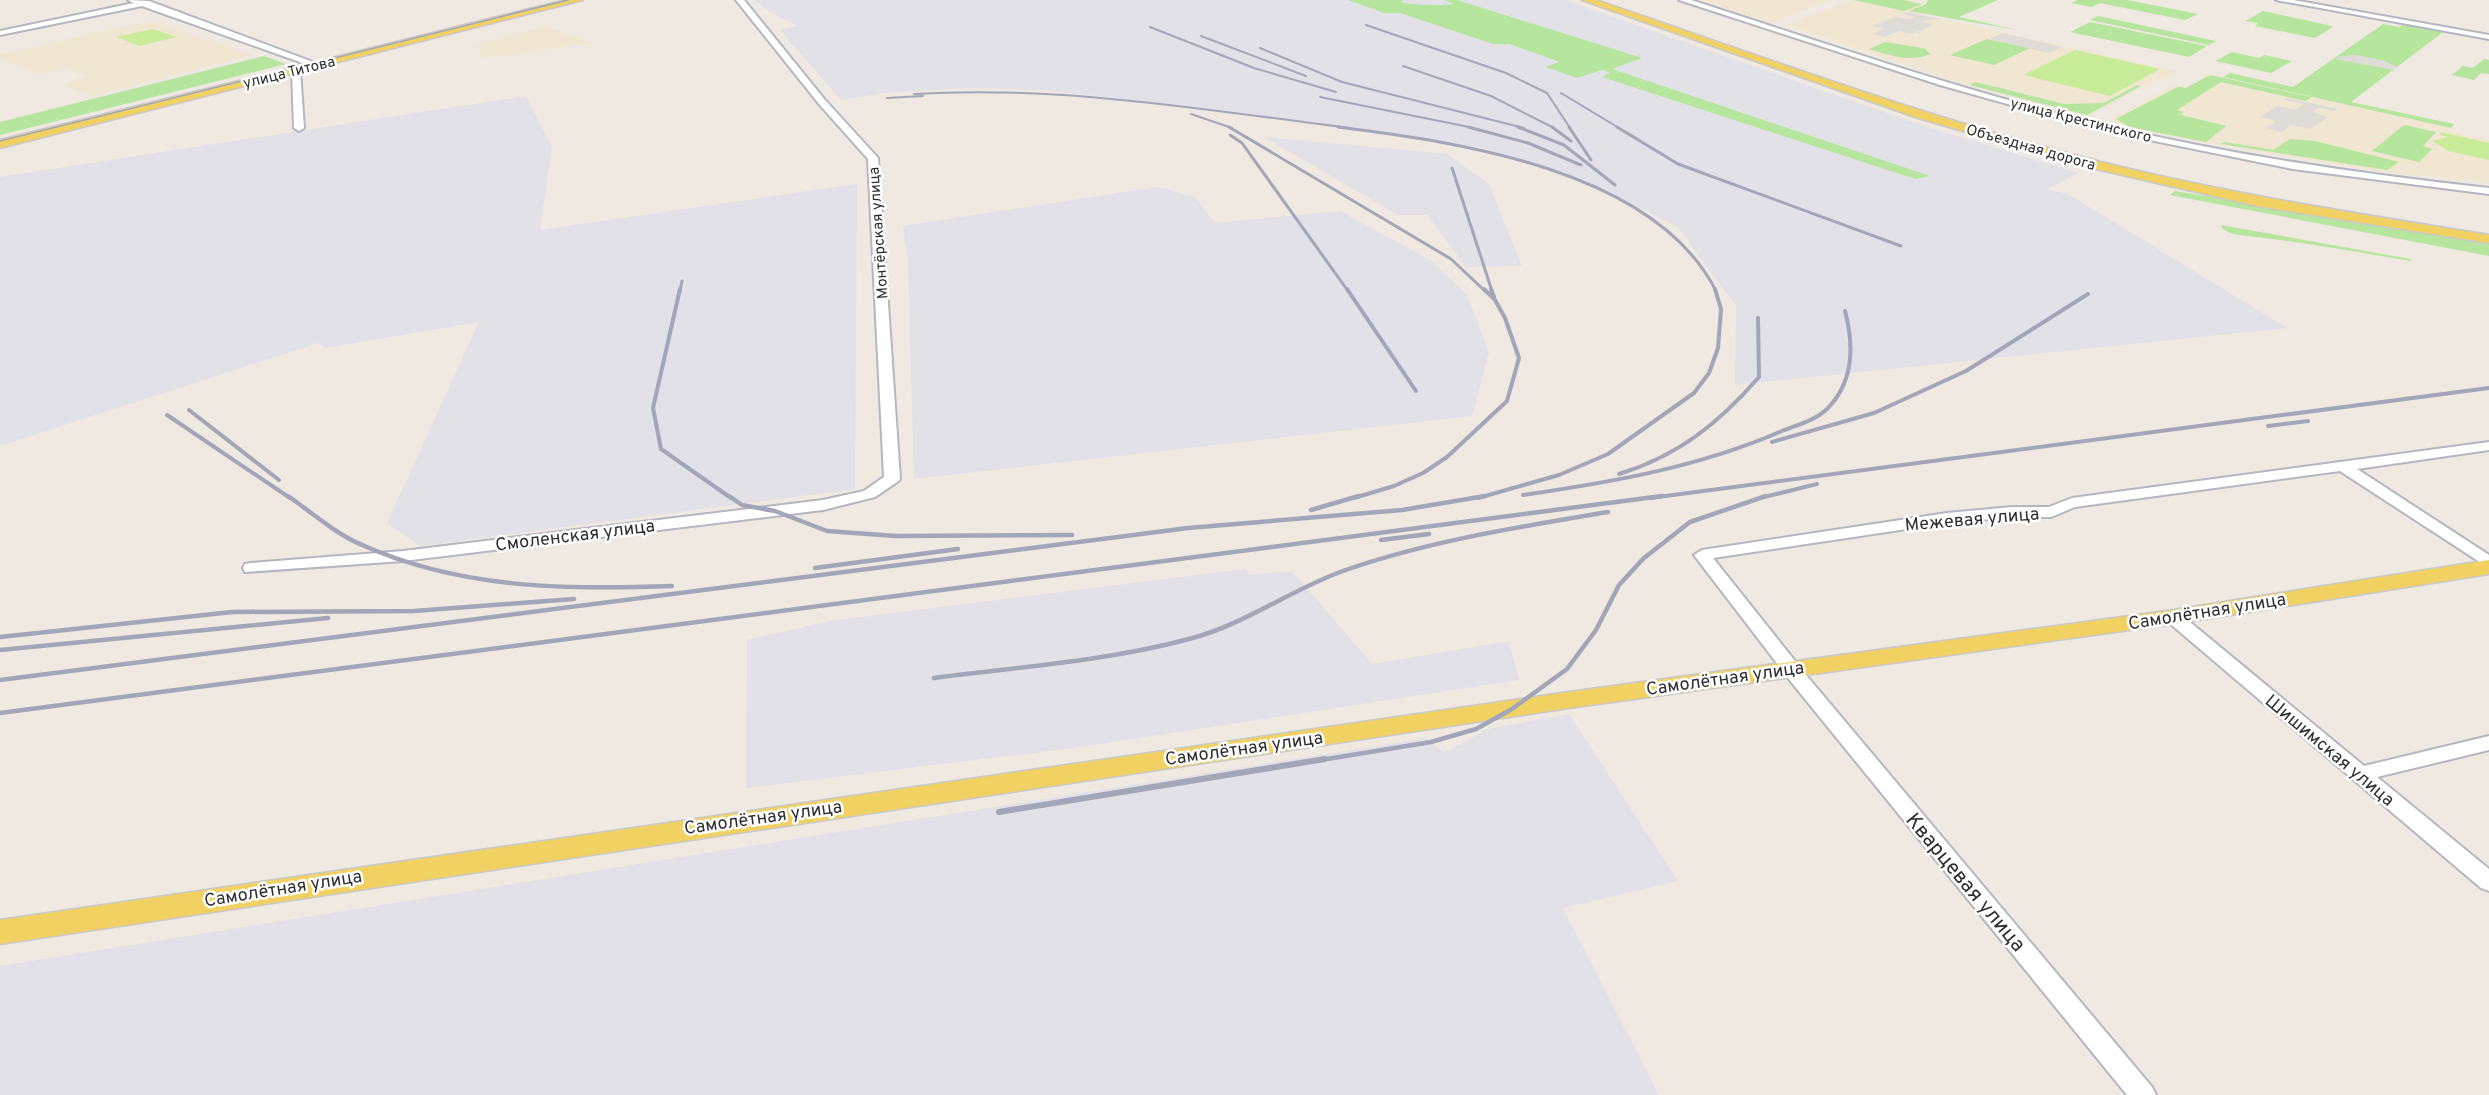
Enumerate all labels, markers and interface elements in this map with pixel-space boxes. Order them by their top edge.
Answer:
street label: улица Титова [241,53,337,94]
street label: улица Крестинского [2008,95,2153,148]
street label: Объездная дорога [1964,121,2097,176]
street label: Монтёрская улица [865,166,894,300]
street label: Межевая улица [1904,503,2040,538]
street label: Смоленская улица [494,515,656,558]
street label: Самолётная улица [2127,589,2288,636]
street label: Самолётная улица [1645,657,1806,702]
street label: Шишимская улица [2260,690,2399,812]
street label: Самолётная улица [1164,727,1325,772]
street label: Самолётная улица [683,796,844,841]
street label: Кварцевая улица [1899,808,2031,958]
street label: Самолётная улица [203,866,364,913]

